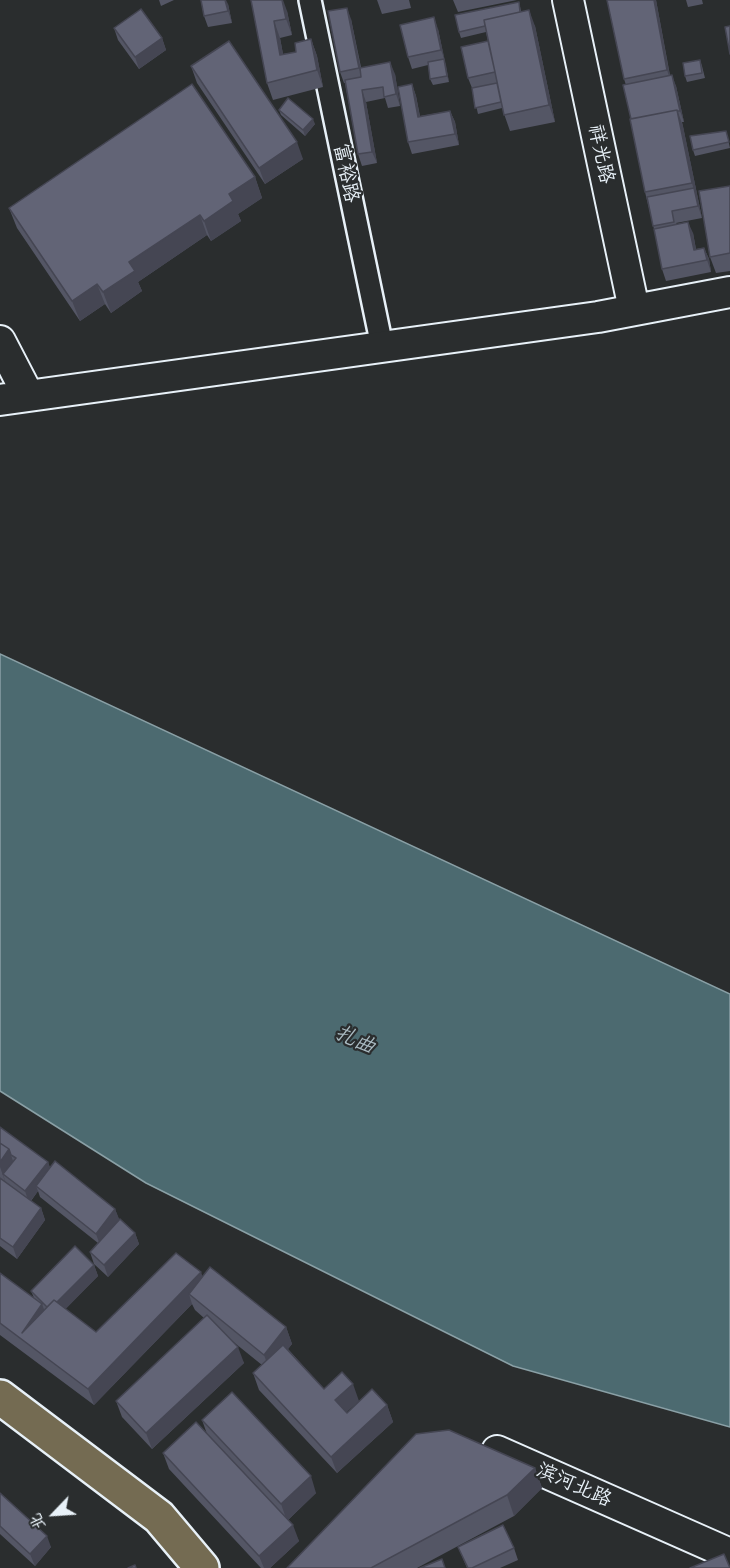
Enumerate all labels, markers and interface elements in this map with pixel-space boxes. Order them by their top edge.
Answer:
street label: 祥光路 [583,122,619,186]
street label: 富裕路 [328,141,364,205]
water label: 扎曲 [331,1020,379,1060]
street label: 滨河北路 [533,1458,615,1512]
north arrow [24,1484,84,1544]
text: 北 [26,1511,49,1533]

